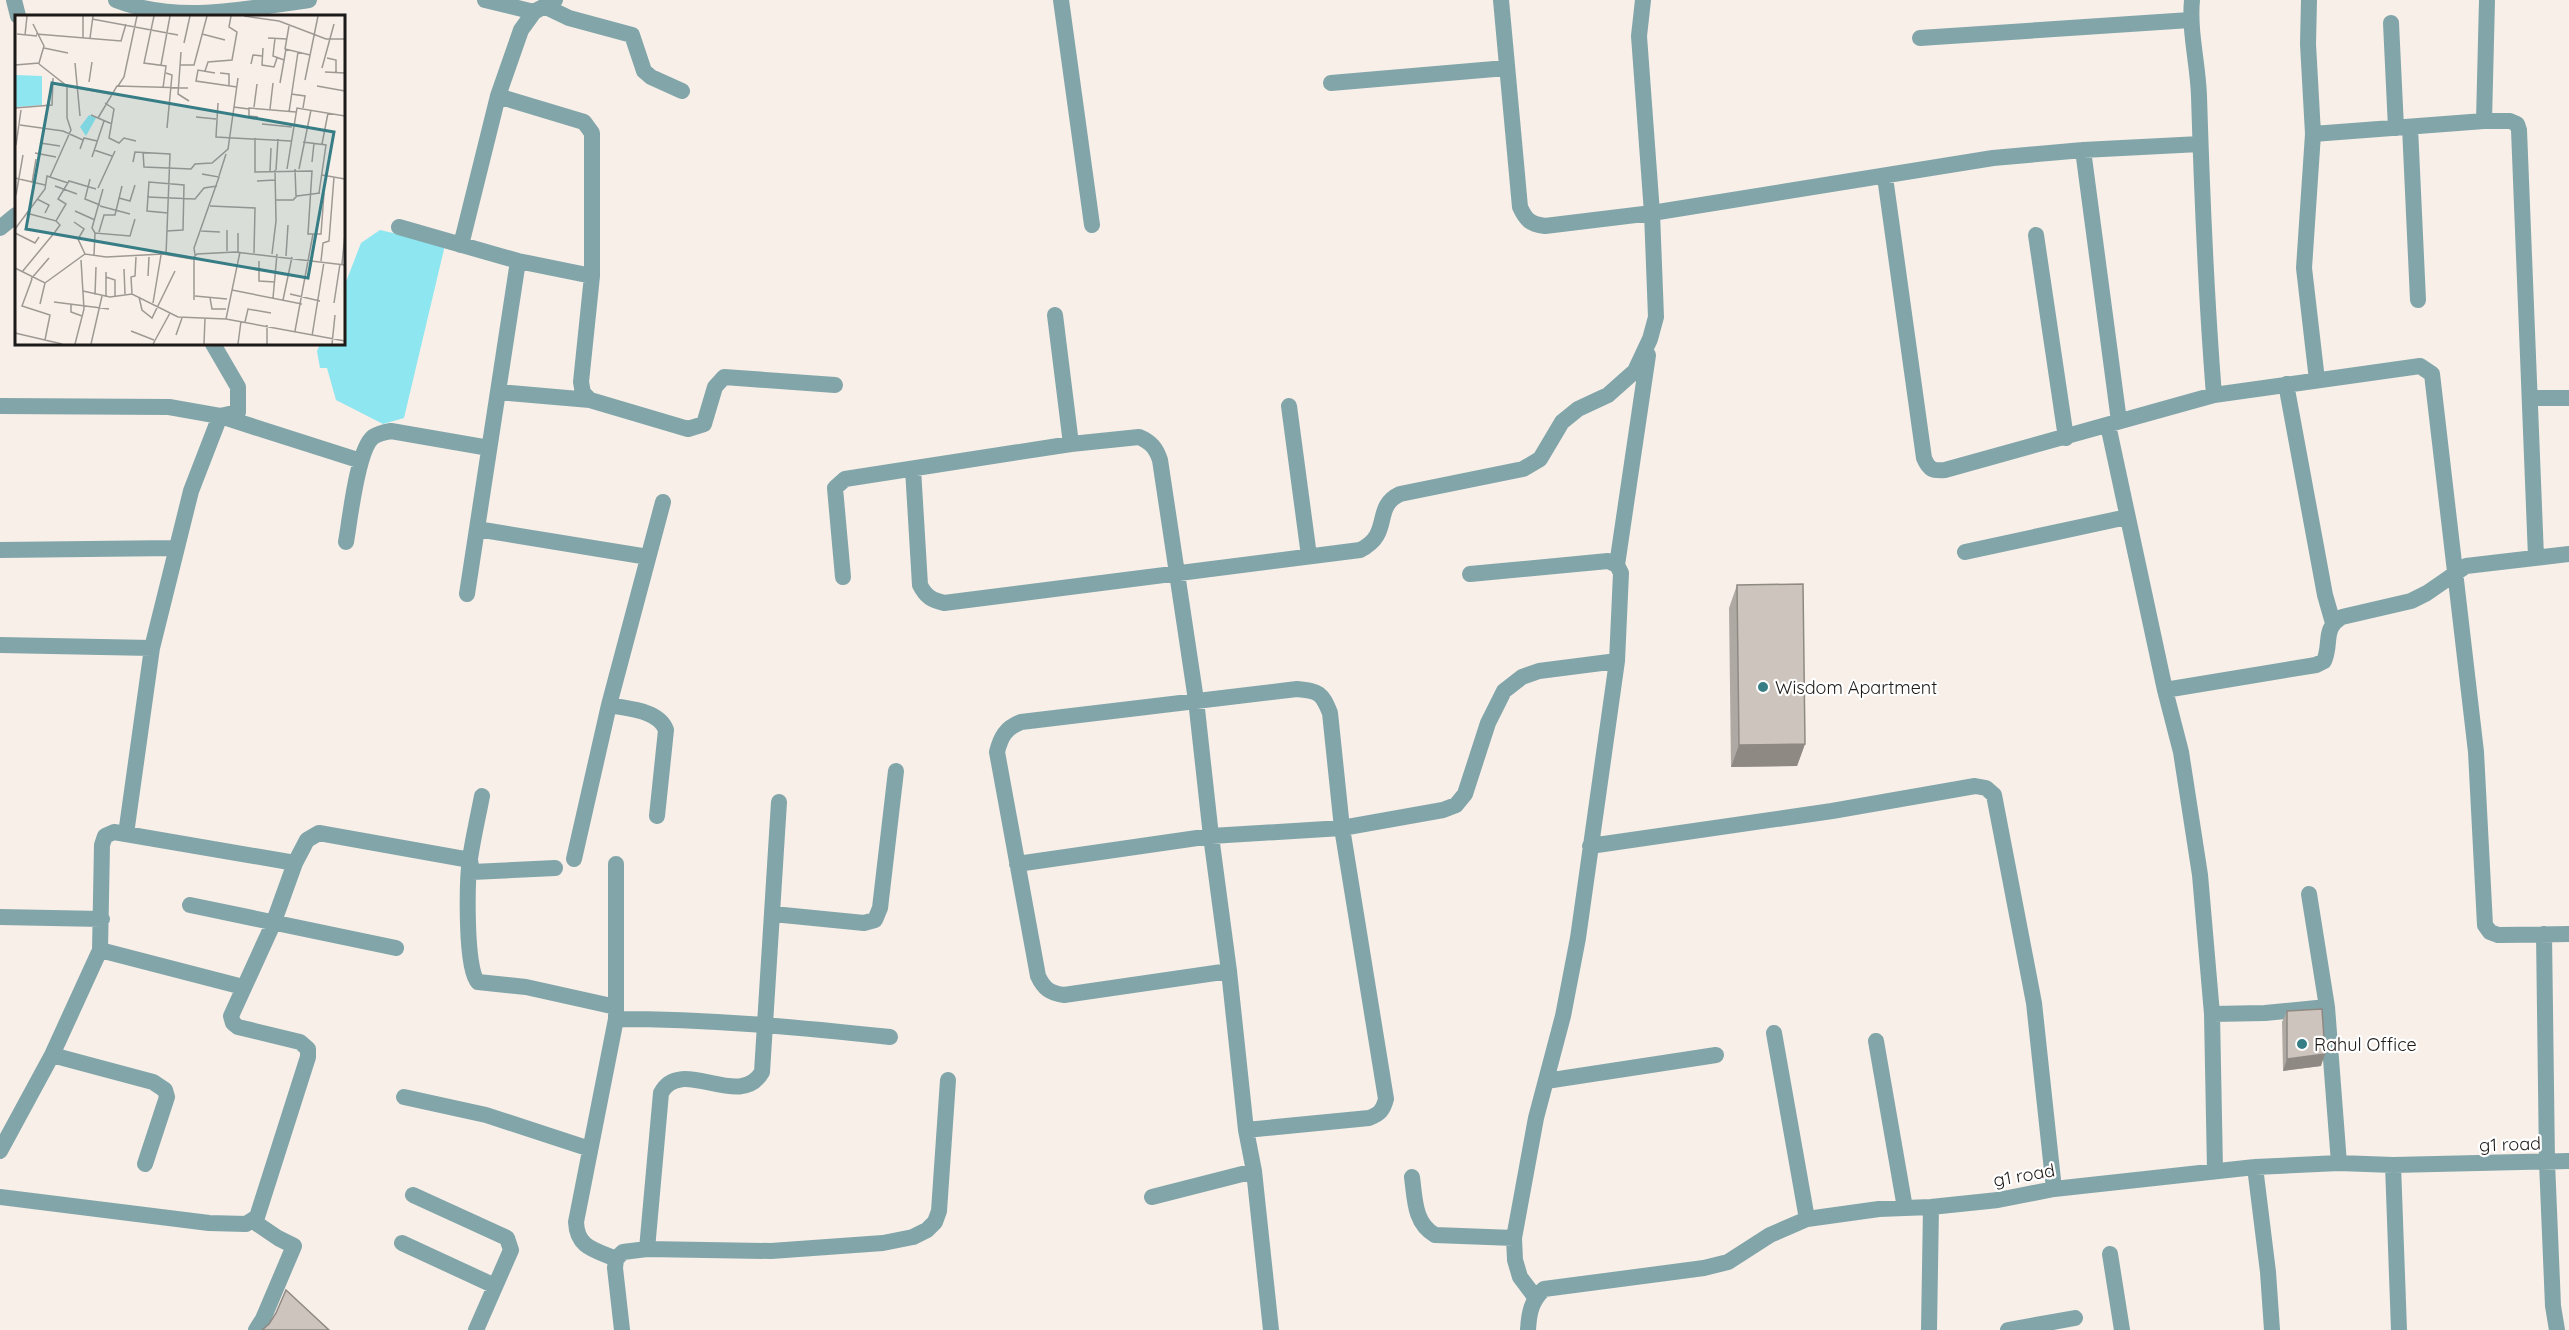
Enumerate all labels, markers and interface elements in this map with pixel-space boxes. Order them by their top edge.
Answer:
inset map [15,15,345,345]
place label: Wisdom Apartment [1775,676,1937,699]
marker: Wisdom Apartment [1756,680,1770,694]
place label: Rahul Office [2314,1033,2417,1056]
marker: Rahul Office [2295,1037,2309,1051]
street label: g1 road [2479,1131,2541,1157]
street label: g1 road [1991,1158,2057,1192]

